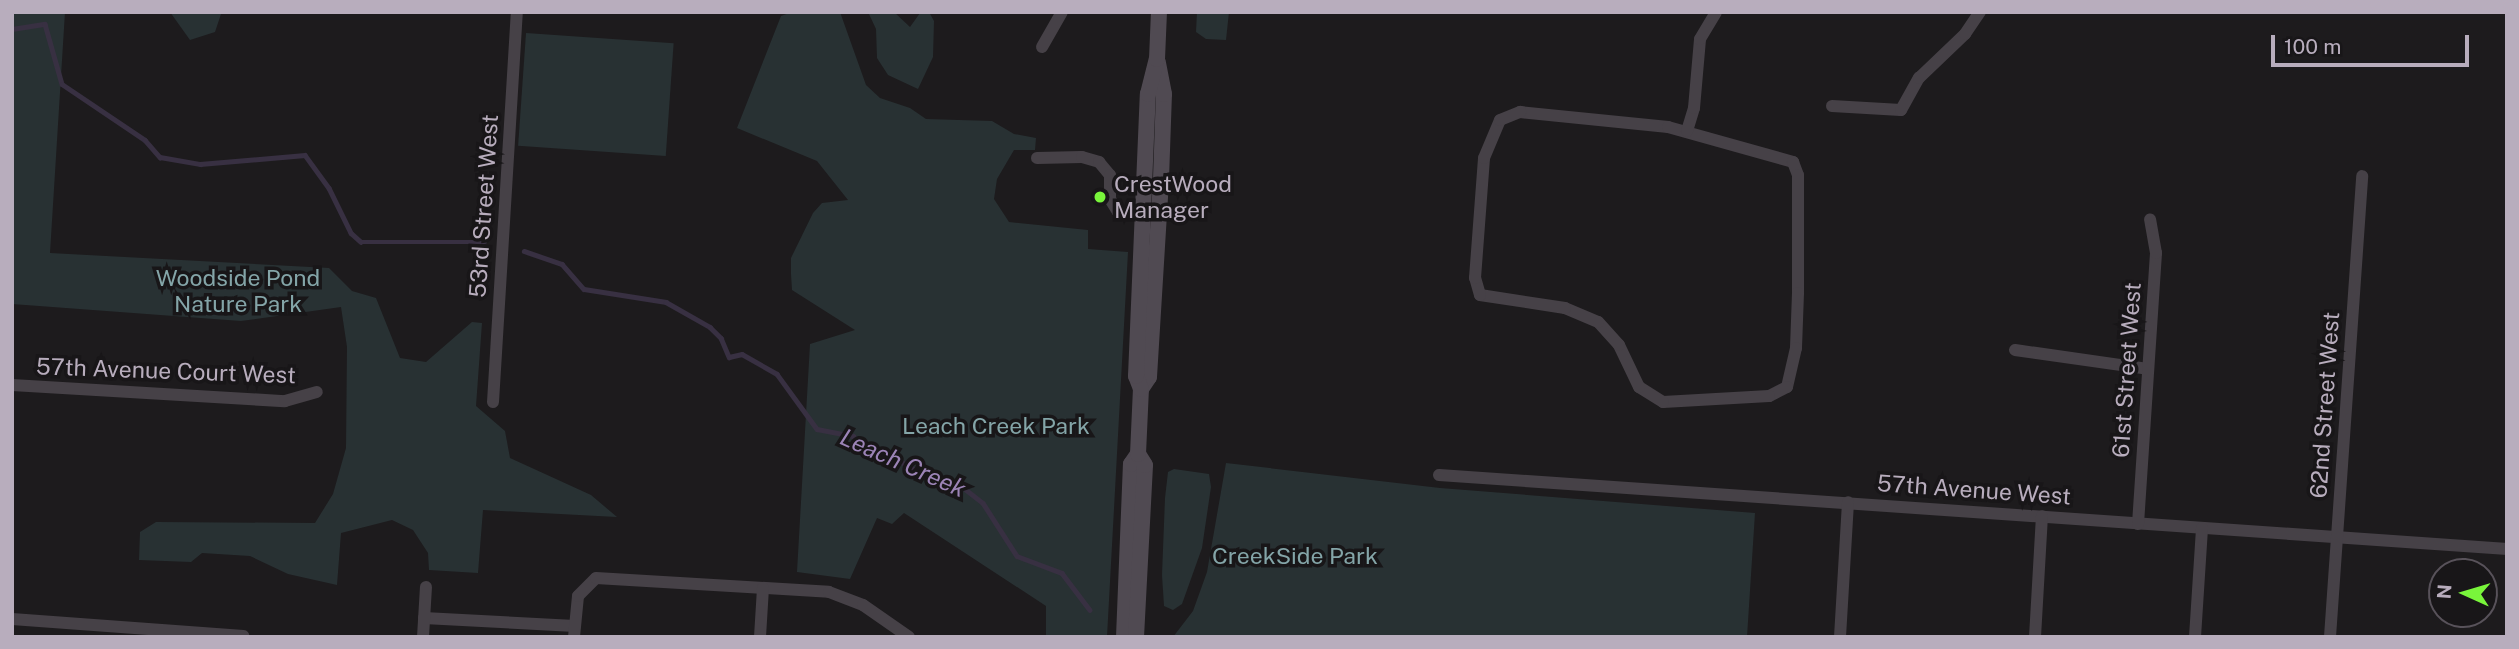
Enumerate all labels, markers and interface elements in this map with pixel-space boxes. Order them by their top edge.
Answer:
scale bar [2274,21,2472,65]
text: 100 m [2284,34,2341,59]
street label: 53rd Street West [464,113,504,299]
place label: CrestWood Manager [1114,170,1232,224]
marker: CrestWood Manager [1092,189,1108,205]
park label: Woodside Pond Nature Park [156,264,320,318]
street label: 61st Street West [2107,281,2147,459]
street label: 62nd Street West [2305,310,2345,500]
street label: 57th Avenue Court West [35,353,297,389]
park label: Leach Creek Park [902,412,1090,440]
water label: Leach Creek [836,423,970,503]
street label: 57th Avenue West [1876,469,2072,511]
park label: CreekSide Park [1212,542,1378,570]
north arrow [2428,558,2498,628]
text: N [2433,584,2456,600]

